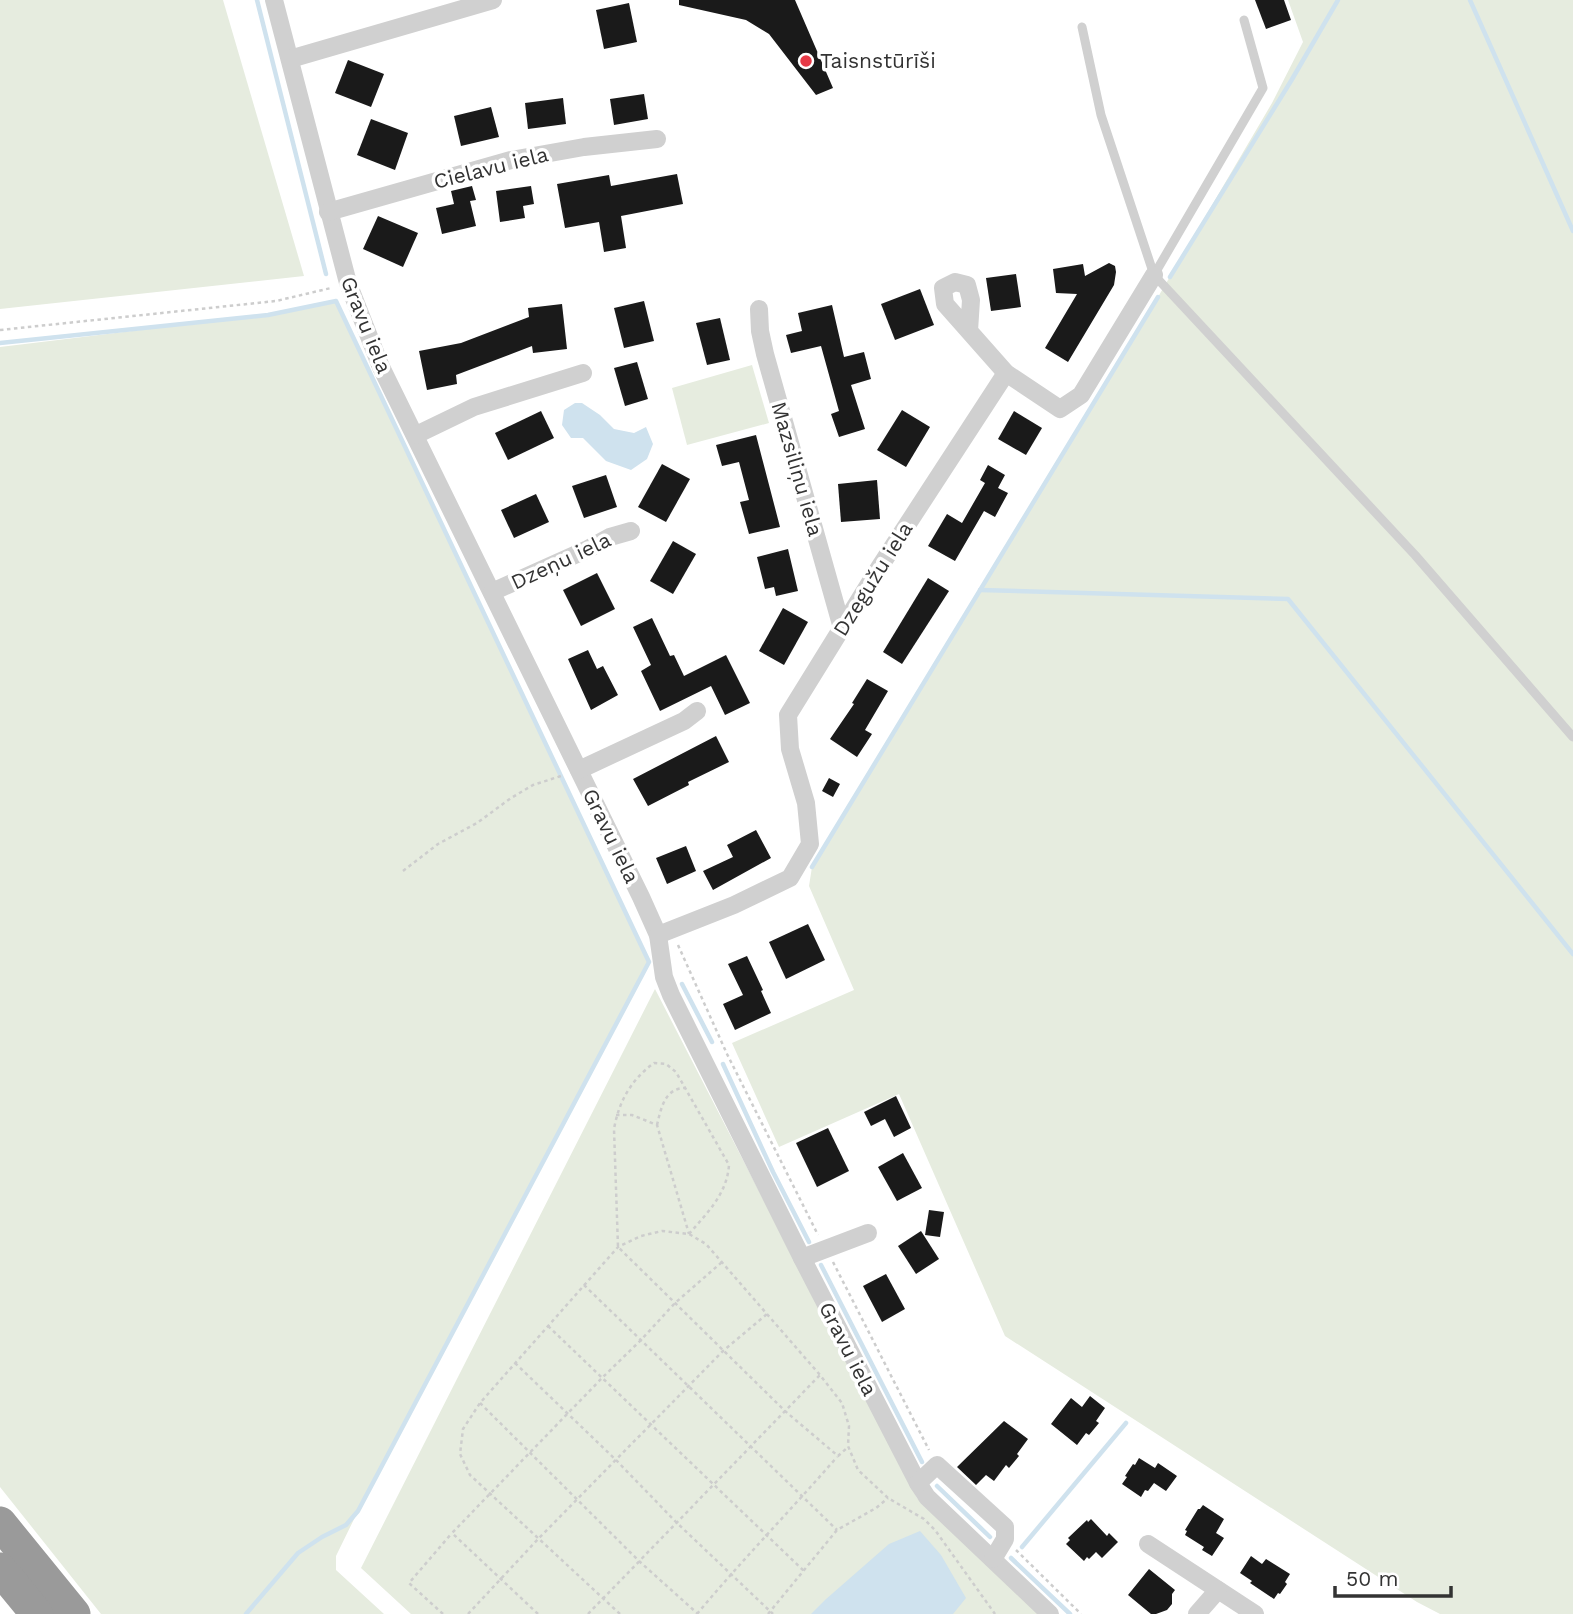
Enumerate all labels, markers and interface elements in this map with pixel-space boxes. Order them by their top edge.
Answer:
place label: Taisnstūrīši [820,48,936,73]
marker: Taisnstūrīši [798,53,814,69]
street label: Cielavu iela [431,141,551,194]
street label: Gravu iela [336,273,397,377]
street label: Mazsiliņu iela [766,399,829,539]
street label: Dzegužu iela [828,517,918,640]
street label: Dzeņu iela [507,526,615,595]
street label: Gravu iela [578,784,645,887]
street label: Gravu iela [814,1298,883,1400]
scale bar [1335,1554,1450,1598]
text: 50 m [1346,1566,1398,1591]

